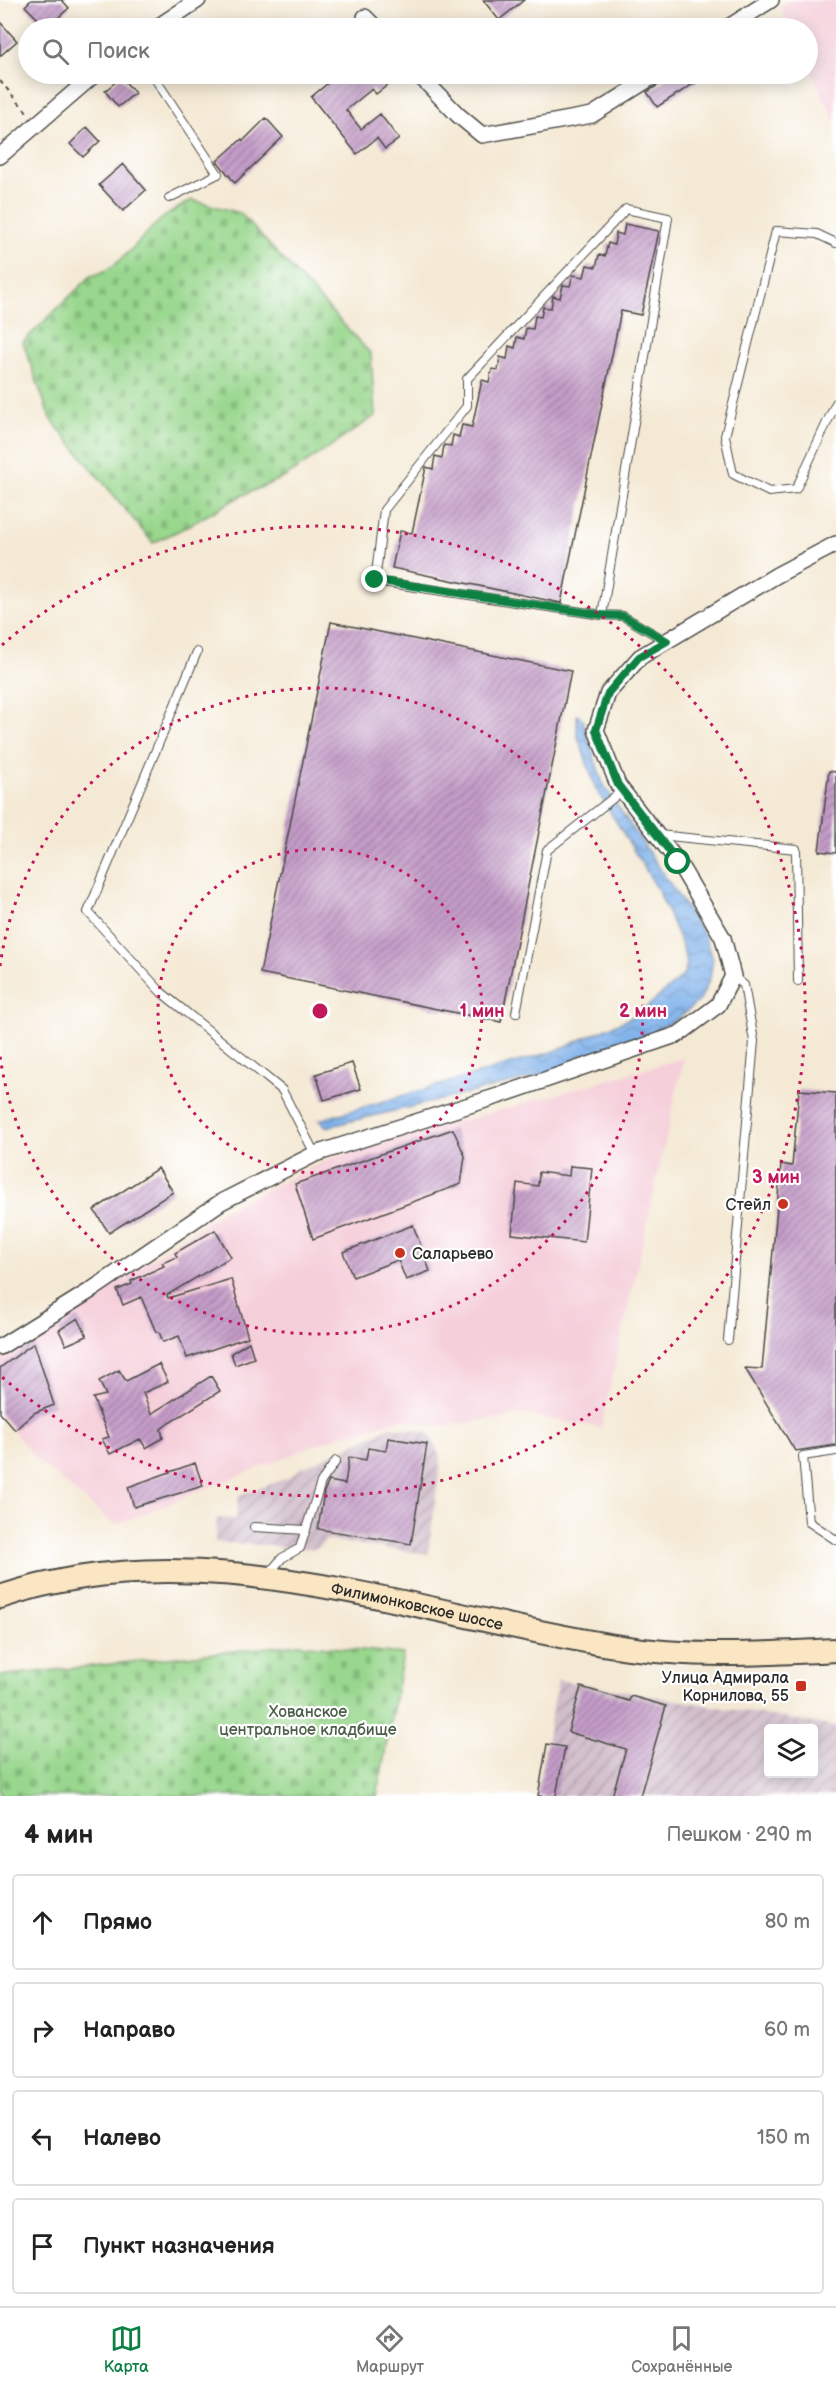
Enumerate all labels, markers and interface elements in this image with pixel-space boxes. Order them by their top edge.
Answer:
search box [18,18,818,84]
icon: search [39,35,72,68]
text: Поиск [87,38,150,65]
route end [361,566,387,592]
route start [664,848,690,874]
centre of rings [310,1001,330,1021]
text: 1 мин [460,1001,504,1022]
text: 2 мин [619,1001,667,1022]
text: 3 мин [752,1167,800,1188]
place label: Стейл [726,1196,771,1215]
marker: Стейл [776,1197,790,1211]
place label: Саларьево [412,1245,493,1264]
marker: Саларьево [393,1246,407,1260]
street label: Филимонковское шоссе [329,1580,505,1635]
place label: Улица Адмирала Корнилова, 55 [661,1669,790,1706]
marker: Улица Адмирала Корнилова, 55 [794,1679,808,1693]
park label: Хованское центральное кладбище [219,1703,397,1740]
map controls [764,1724,818,1778]
button: layers [764,1724,818,1778]
text: 4 мин [24,1820,93,1851]
text: Пешком · 290 m [666,1823,812,1847]
icon: ahead [26,1906,59,1939]
text: Прямо [83,1909,152,1936]
text: 80 m [765,1910,810,1934]
icon: right [26,2014,59,2047]
text: Направо [83,2017,175,2044]
text: 60 m [764,2018,810,2042]
icon: left [26,2122,59,2155]
text: Налево [83,2125,161,2152]
text: 150 m [757,2126,810,2150]
icon: arrive [26,2230,59,2263]
text: Пункт назначения [83,2233,275,2260]
tab: Карта [104,2322,149,2377]
tab: Маршрут [356,2322,424,2377]
tab: Сохранённые [631,2322,732,2377]

